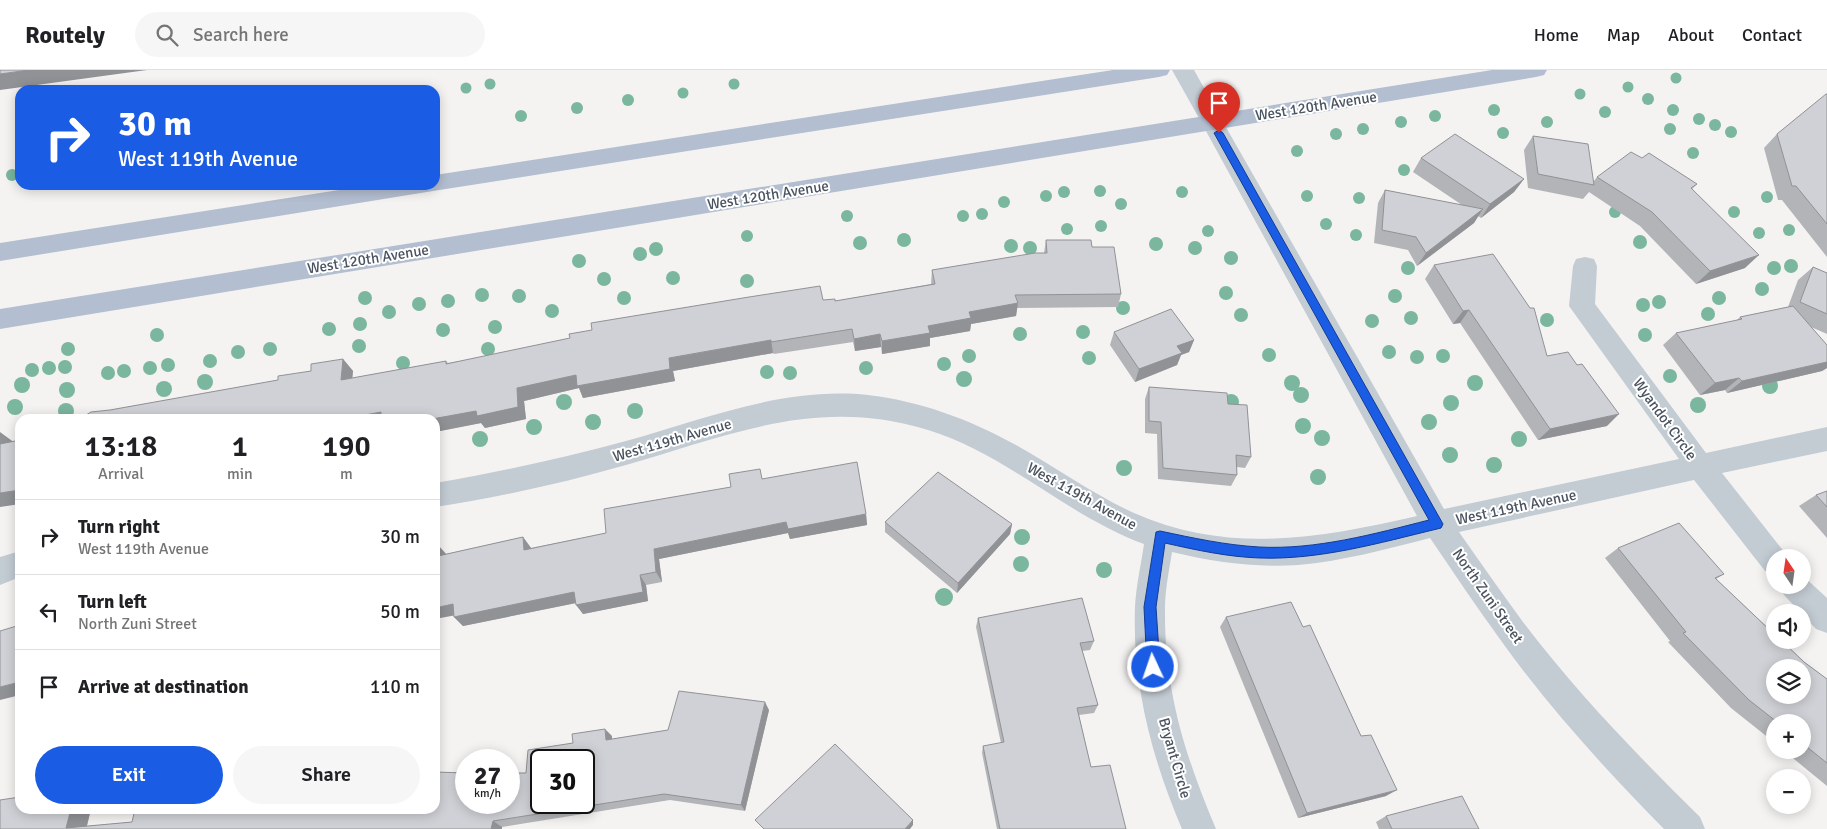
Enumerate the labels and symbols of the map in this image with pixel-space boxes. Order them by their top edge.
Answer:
pin [1198,82,1240,133]
street label: West 120th Avenue [1254,88,1378,124]
street label: West 120th Avenue [706,177,830,213]
street label: West 120th Avenue [306,241,430,277]
street label: Wyandot Circle [1629,375,1701,463]
street label: West 119th Avenue [611,414,733,466]
street label: West 119th Avenue [1024,458,1140,534]
street label: West 119th Avenue [1454,485,1578,529]
street label: North Zuni Street [1449,545,1527,647]
north arrow [1766,549,1811,594]
position arrow [1126,640,1178,692]
street label: Bryant Circle [1155,716,1195,800]
speed limit sign: 30 [530,749,595,814]

